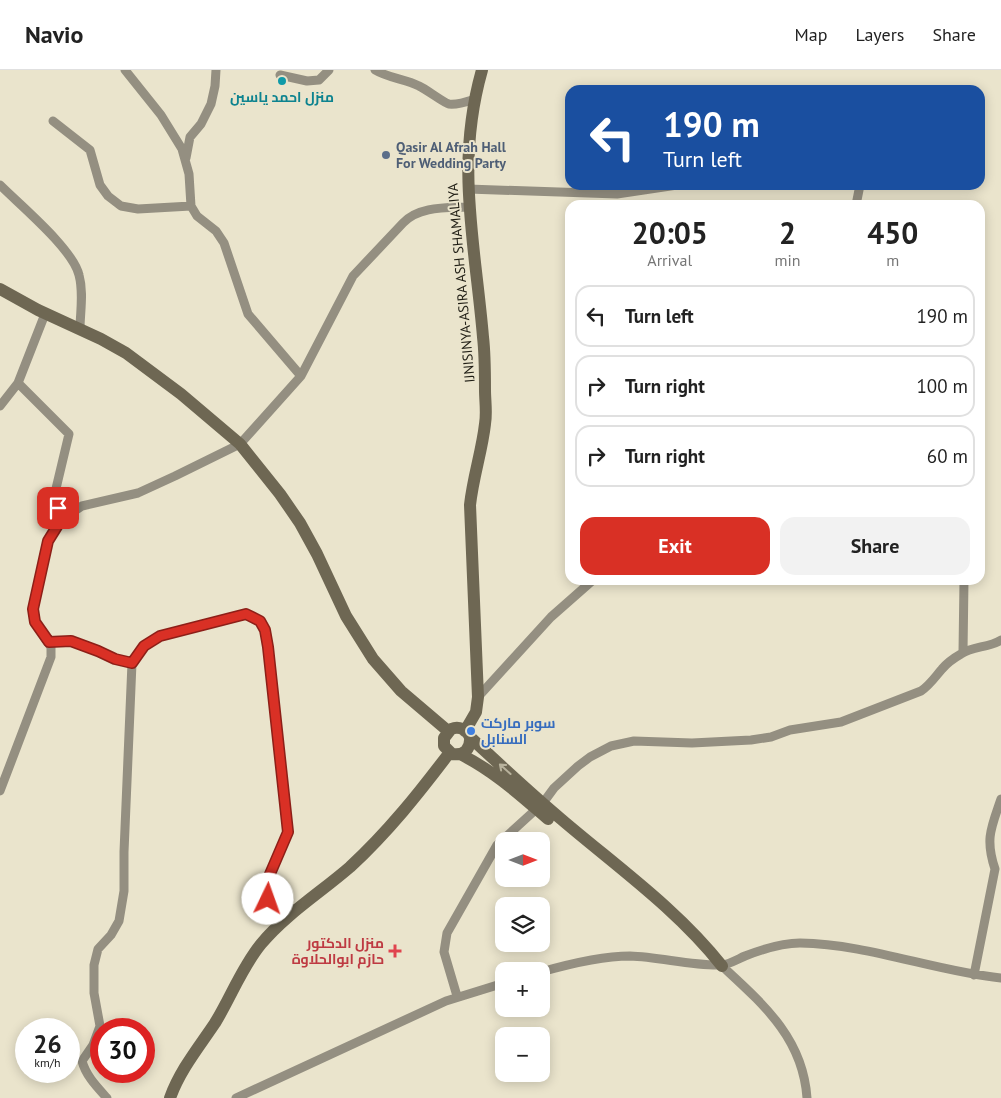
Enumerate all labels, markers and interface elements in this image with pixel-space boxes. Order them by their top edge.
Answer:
text: Navio [25,19,83,50]
text: Map [795,23,827,46]
text: Layers [855,23,904,46]
text: Share [932,23,976,46]
marker: منزل احمد ياسين [276,75,288,87]
place label: منزل احمد ياسين [230,88,334,106]
text: 190 m [663,101,760,147]
icon: left [580,105,645,170]
place label: Qasir Al Afrah Hall For Wedding Party [396,138,507,172]
text: Turn left [663,145,742,173]
marker: Qasir Al Afrah Hall For Wedding Party [380,149,392,161]
street label: IJNISINYA-ASIRA ASH SHAMALIYA [443,182,479,383]
text: 20:05 [632,213,708,252]
text: 2 [779,213,796,252]
text: 450 [867,213,918,252]
text: Arrival [647,250,692,270]
text: min [775,250,801,270]
text: m [886,250,899,270]
icon: left [582,302,610,330]
text: Turn left [625,304,694,328]
text: 190 m [916,304,968,328]
icon: right [582,372,610,400]
text: Turn right [625,374,705,398]
text: 100 m [916,374,968,398]
icon: right [582,442,610,470]
text: Turn right [625,444,705,468]
text: 60 m [927,444,968,468]
pin [37,487,79,529]
icon: arrive [44,494,72,522]
button: Exit [580,517,770,575]
button: Share [780,517,970,575]
place label: سوبر ماركت السنابل [481,714,555,748]
marker: سوبر ماركت السنابل [465,725,477,737]
one-way arrow [498,763,511,775]
north arrow [495,832,550,888]
map controls [495,832,550,1082]
position arrow [241,872,293,924]
button: layers [495,897,550,952]
place label: منزل الدكتور حازم ابوالحلاوة [292,934,384,969]
marker: منزل الدكتور حازم ابوالحلاوة [388,944,402,958]
button: + [495,962,550,1017]
speed limit sign: 30 [90,1018,155,1083]
button: − [495,1027,550,1082]
text: 26 [33,1028,62,1060]
text: km/h [34,1055,61,1070]

